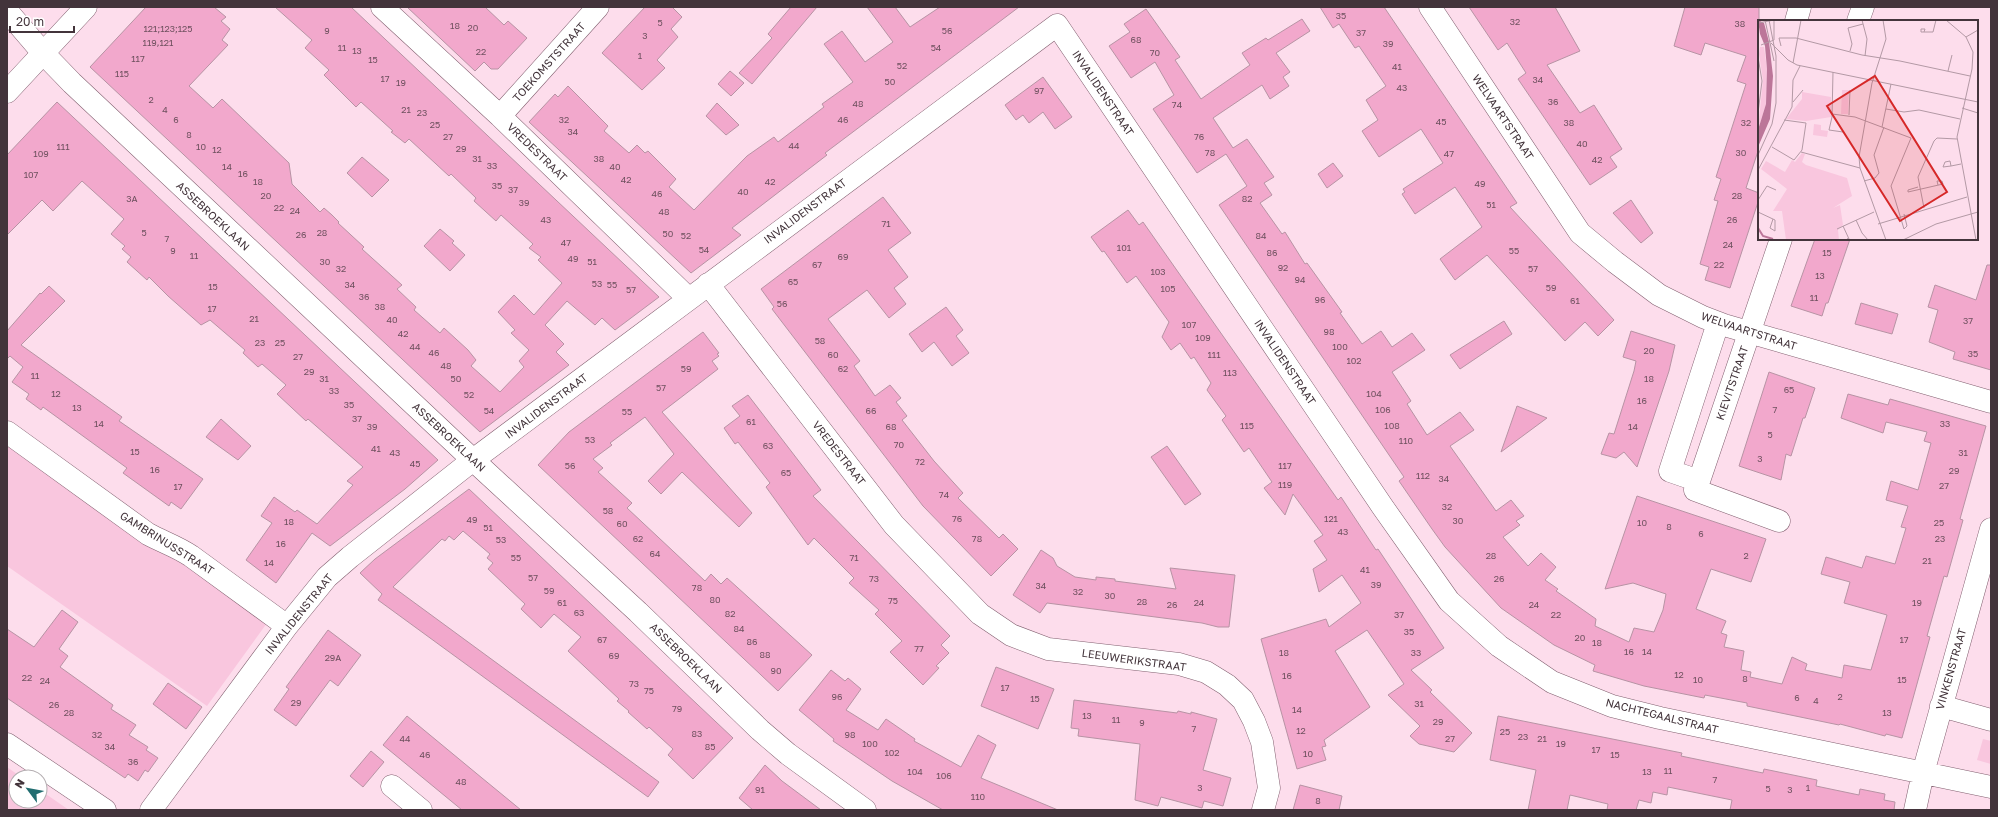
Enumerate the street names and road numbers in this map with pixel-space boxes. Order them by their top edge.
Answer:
street label: TOEKOMSTSTRAAT [510,19,588,104]
street label: INVALIDENSTRAAT [1070,48,1137,138]
street label: WELVAARTSTRAAT [1470,72,1537,162]
street label: VREDESTRAAT [505,120,570,184]
street label: INVALIDENSTRAAT [761,175,849,246]
street label: ASSEBROEKLAAN [174,178,253,253]
street label: WELVAARTSTRAAT [1700,309,1799,352]
street label: INVALIDENSTRAAT [1252,317,1319,407]
street label: KIEVITSTRAAT [1713,344,1750,422]
street label: INVALIDENSTRAAT [502,370,590,441]
street label: ASSEBROEKLAAN [410,399,489,474]
street label: VREDESTRAAT [810,418,869,488]
street label: GAMBRINUSSTRAAT [118,508,217,577]
street label: INVALIDENSTRAAT [262,571,335,657]
street label: ASSEBROEKLAAN [648,620,725,695]
street label: VINKENSTRAAT [1933,627,1968,711]
street label: LEEUWERIKSTRAAT [1081,646,1187,673]
street label: NACHTEGAALSTRAAT [1605,695,1720,736]

